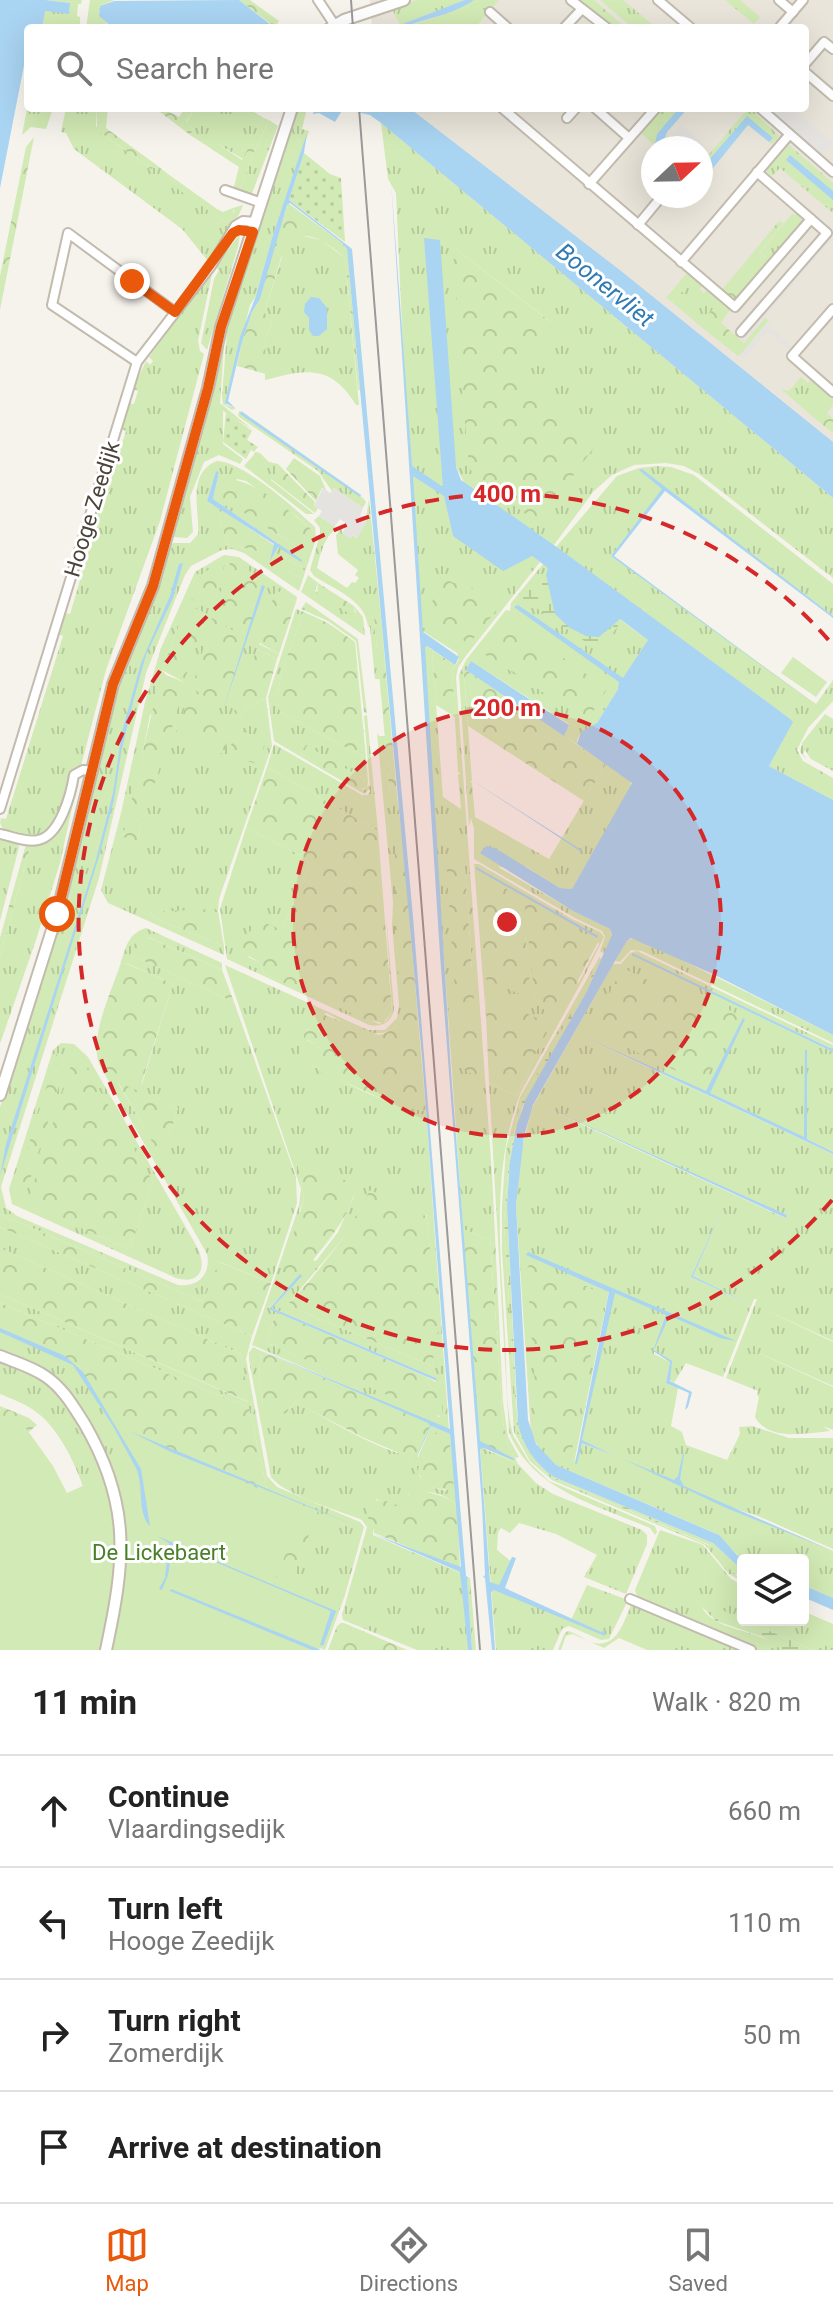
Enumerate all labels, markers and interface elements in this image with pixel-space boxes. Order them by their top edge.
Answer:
search box [24,24,809,112]
icon: search [52,46,96,90]
text: Search here [116,51,274,86]
north arrow [641,136,713,208]
water label: Boonervliet [551,237,660,333]
route end [114,263,150,299]
street label: Hooge Zeedijk [59,437,125,580]
text: 400 m [473,480,541,508]
text: 200 m [473,694,541,722]
route start [39,896,75,932]
centre of rings [493,908,521,936]
park label: De Lickebaert [92,1540,226,1565]
map controls [737,1554,809,1626]
button: layers [737,1554,809,1626]
text: 11 min [32,1682,137,1722]
text: Walk · 820 m [652,1687,801,1717]
text: Continue [108,1779,229,1814]
icon: ahead [32,1789,76,1833]
text: 660 m [728,1796,801,1826]
text: Vlaardingsedijk [108,1814,285,1844]
text: Turn left [108,1891,223,1926]
icon: left [32,1901,76,1945]
text: 110 m [728,1908,801,1938]
text: Hooge Zeedijk [108,1926,274,1956]
text: Turn right [108,2003,241,2038]
icon: right [32,2013,76,2057]
text: 50 m [743,2020,801,2050]
text: Zomerdijk [108,2038,224,2068]
icon: arrive [32,2125,76,2169]
text: Arrive at destination [108,2130,382,2165]
tab: Map [105,2223,149,2296]
tab: Directions [359,2223,458,2296]
tab: Saved [668,2223,728,2296]

